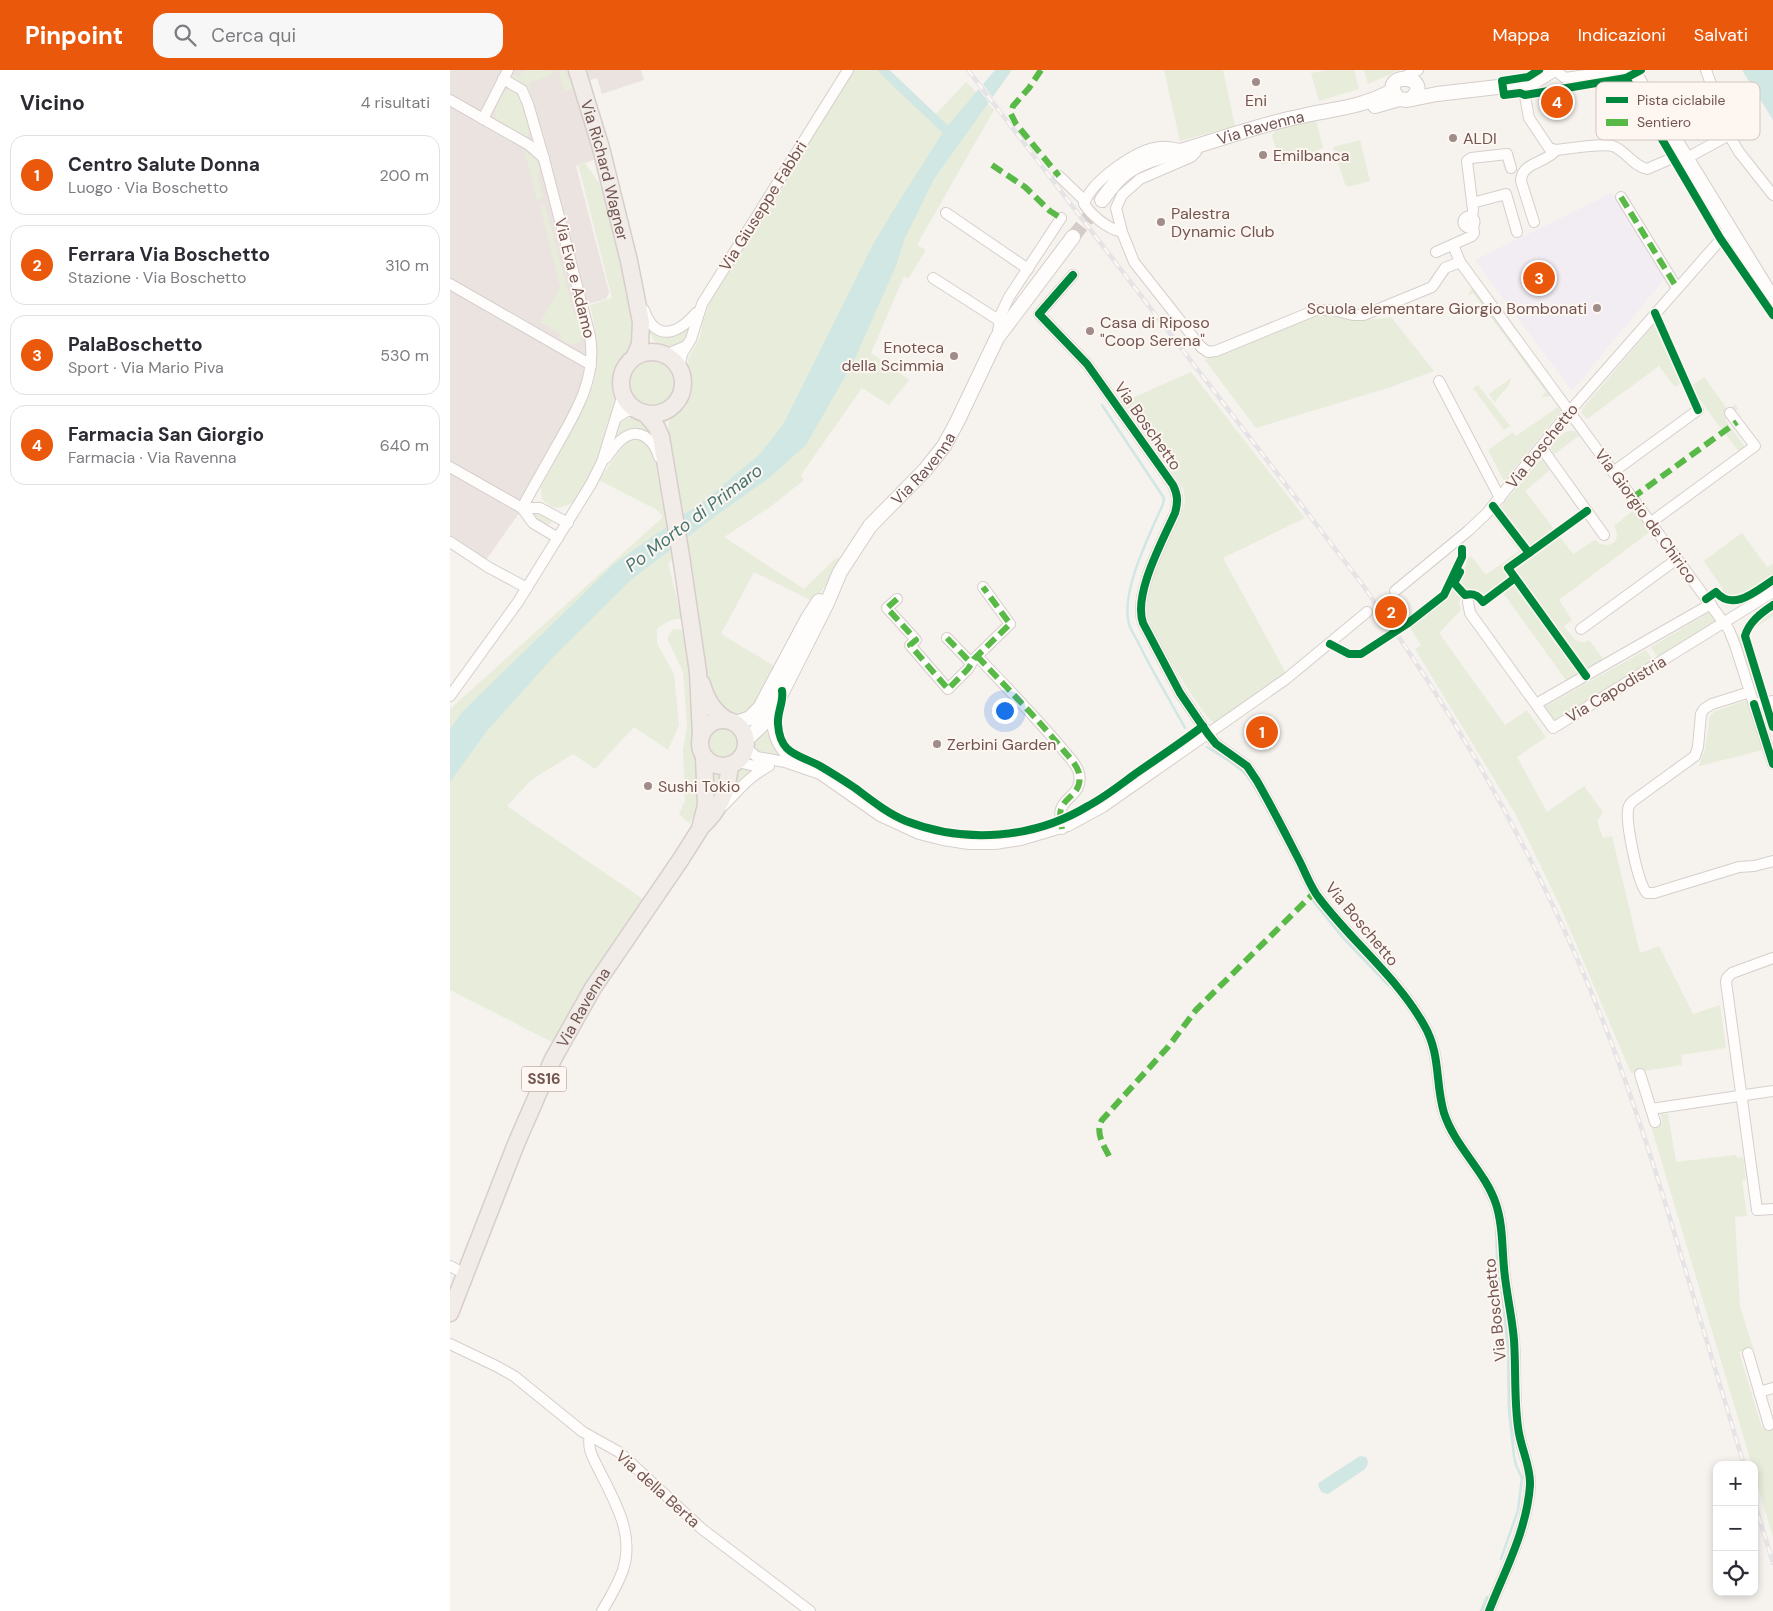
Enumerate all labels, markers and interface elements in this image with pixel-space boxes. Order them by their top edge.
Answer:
search box [153,13,503,58]
text: Pinpoint [25,20,123,51]
icon: search [171,21,199,49]
text: Cerca qui [211,23,296,48]
text: Mappa [1492,23,1550,47]
text: Indicazioni [1578,23,1666,47]
text: Salvati [1694,23,1748,47]
marker: Eni [1250,76,1262,88]
legend [1596,82,1760,140]
pin: 4 [1541,83,1573,121]
text: Vicino [20,89,85,117]
place label: Eni [1245,90,1267,111]
text: Pista ciclabile [1637,91,1725,109]
text: 4 risultati [361,92,430,113]
street label: Via Richard Wagner [576,97,634,242]
street label: Via Ravenna [1214,105,1306,149]
text: Sentiero [1637,113,1691,131]
place label: ALDI [1463,128,1497,149]
marker: ALDI [1447,132,1459,144]
street label: Via Giuseppe Fabbri [714,137,812,275]
place label: Emilbanca [1273,145,1349,166]
marker: Emilbanca [1257,149,1269,161]
text: Centro Salute Donna [68,152,260,177]
text: 1 [34,165,40,186]
text: 200 m [380,165,429,186]
text: Luogo · Via Boschetto [68,177,228,198]
place label: Palestra Dynamic Club [1171,203,1275,242]
street label: Via Eva e Adamo [550,216,600,340]
marker: Palestra Dynamic Club [1155,216,1167,228]
text: Ferrara Via Boschetto [68,242,270,267]
text: 2 [32,255,42,276]
text: 310 m [385,255,429,276]
pin: 3 [1523,259,1555,297]
text: Stazione · Via Boschetto [68,267,247,288]
place label: Scuola elementare Giorgio Bombonati [1307,298,1587,319]
marker: Scuola elementare Giorgio Bombonati [1591,302,1603,314]
place label: Casa di Riposo "Coop Serena" [1100,312,1210,351]
marker: Casa di Riposo "Coop Serena" [1084,325,1096,337]
text: PalaBoschetto [68,332,203,357]
place label: Enoteca della Scimmia [841,337,944,376]
text: 3 [32,345,42,366]
text: 530 m [380,345,429,366]
marker: Enoteca della Scimmia [948,350,960,362]
text: Sport · Via Mario Piva [68,357,224,378]
street label: Via Boschetto [1110,378,1186,474]
street label: Via Boschetto [1501,399,1583,493]
text: Farmacia San Giorgio [68,422,264,447]
street label: Via Ravenna [886,429,960,509]
text: 4 [32,435,42,456]
text: 640 m [380,435,429,456]
street label: Via Giorgio de Chirico [1590,445,1702,587]
text: Farmacia · Via Ravenna [68,447,236,468]
water label: Po Morto di Primaro [620,458,768,578]
pin: 2 [1375,593,1407,631]
street label: Via Capodistria [1562,651,1670,727]
your location [992,698,1018,724]
pin: 1 [1246,713,1278,751]
place label: Zerbini Garden [947,734,1057,755]
marker: Zerbini Garden [931,738,943,750]
place label: Sushi Tokio [658,776,740,797]
marker: Sushi Tokio [642,780,654,792]
street label: Via Boschetto [1321,878,1403,970]
street label: Via Ravenna [551,963,615,1051]
road number: SS16 [522,1066,566,1092]
street label: Via Boschetto [1479,1257,1511,1363]
street label: Via della Berta [611,1446,705,1532]
map controls [1713,1461,1758,1596]
button: + [1713,1461,1758,1506]
button: − [1713,1506,1758,1551]
button: locate [1713,1551,1758,1596]

